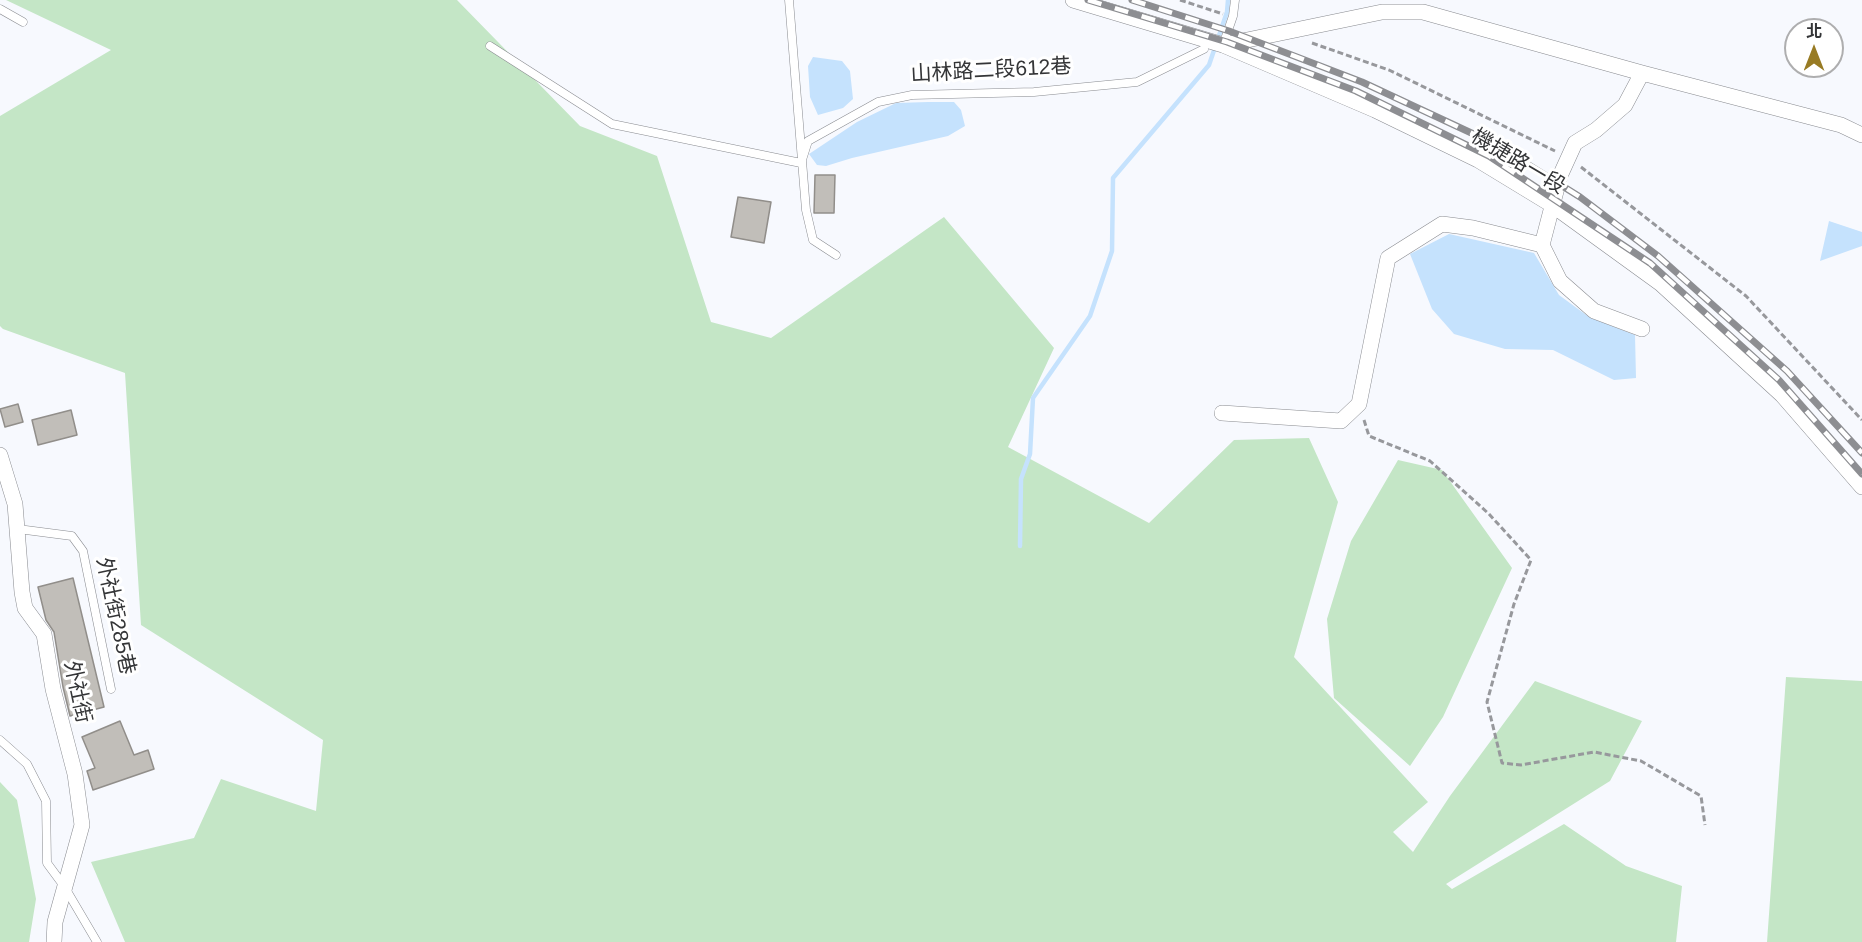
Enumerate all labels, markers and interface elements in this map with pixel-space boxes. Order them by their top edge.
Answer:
north arrow [1784,18,1844,78]
text: 北 [1806,23,1822,40]
street label: 山林路二段612巷 [910,54,1072,88]
street label: 機捷路一段 [1467,124,1569,200]
street label: 外社街285巷 [90,555,140,677]
street label: 外社街 [58,659,96,725]

